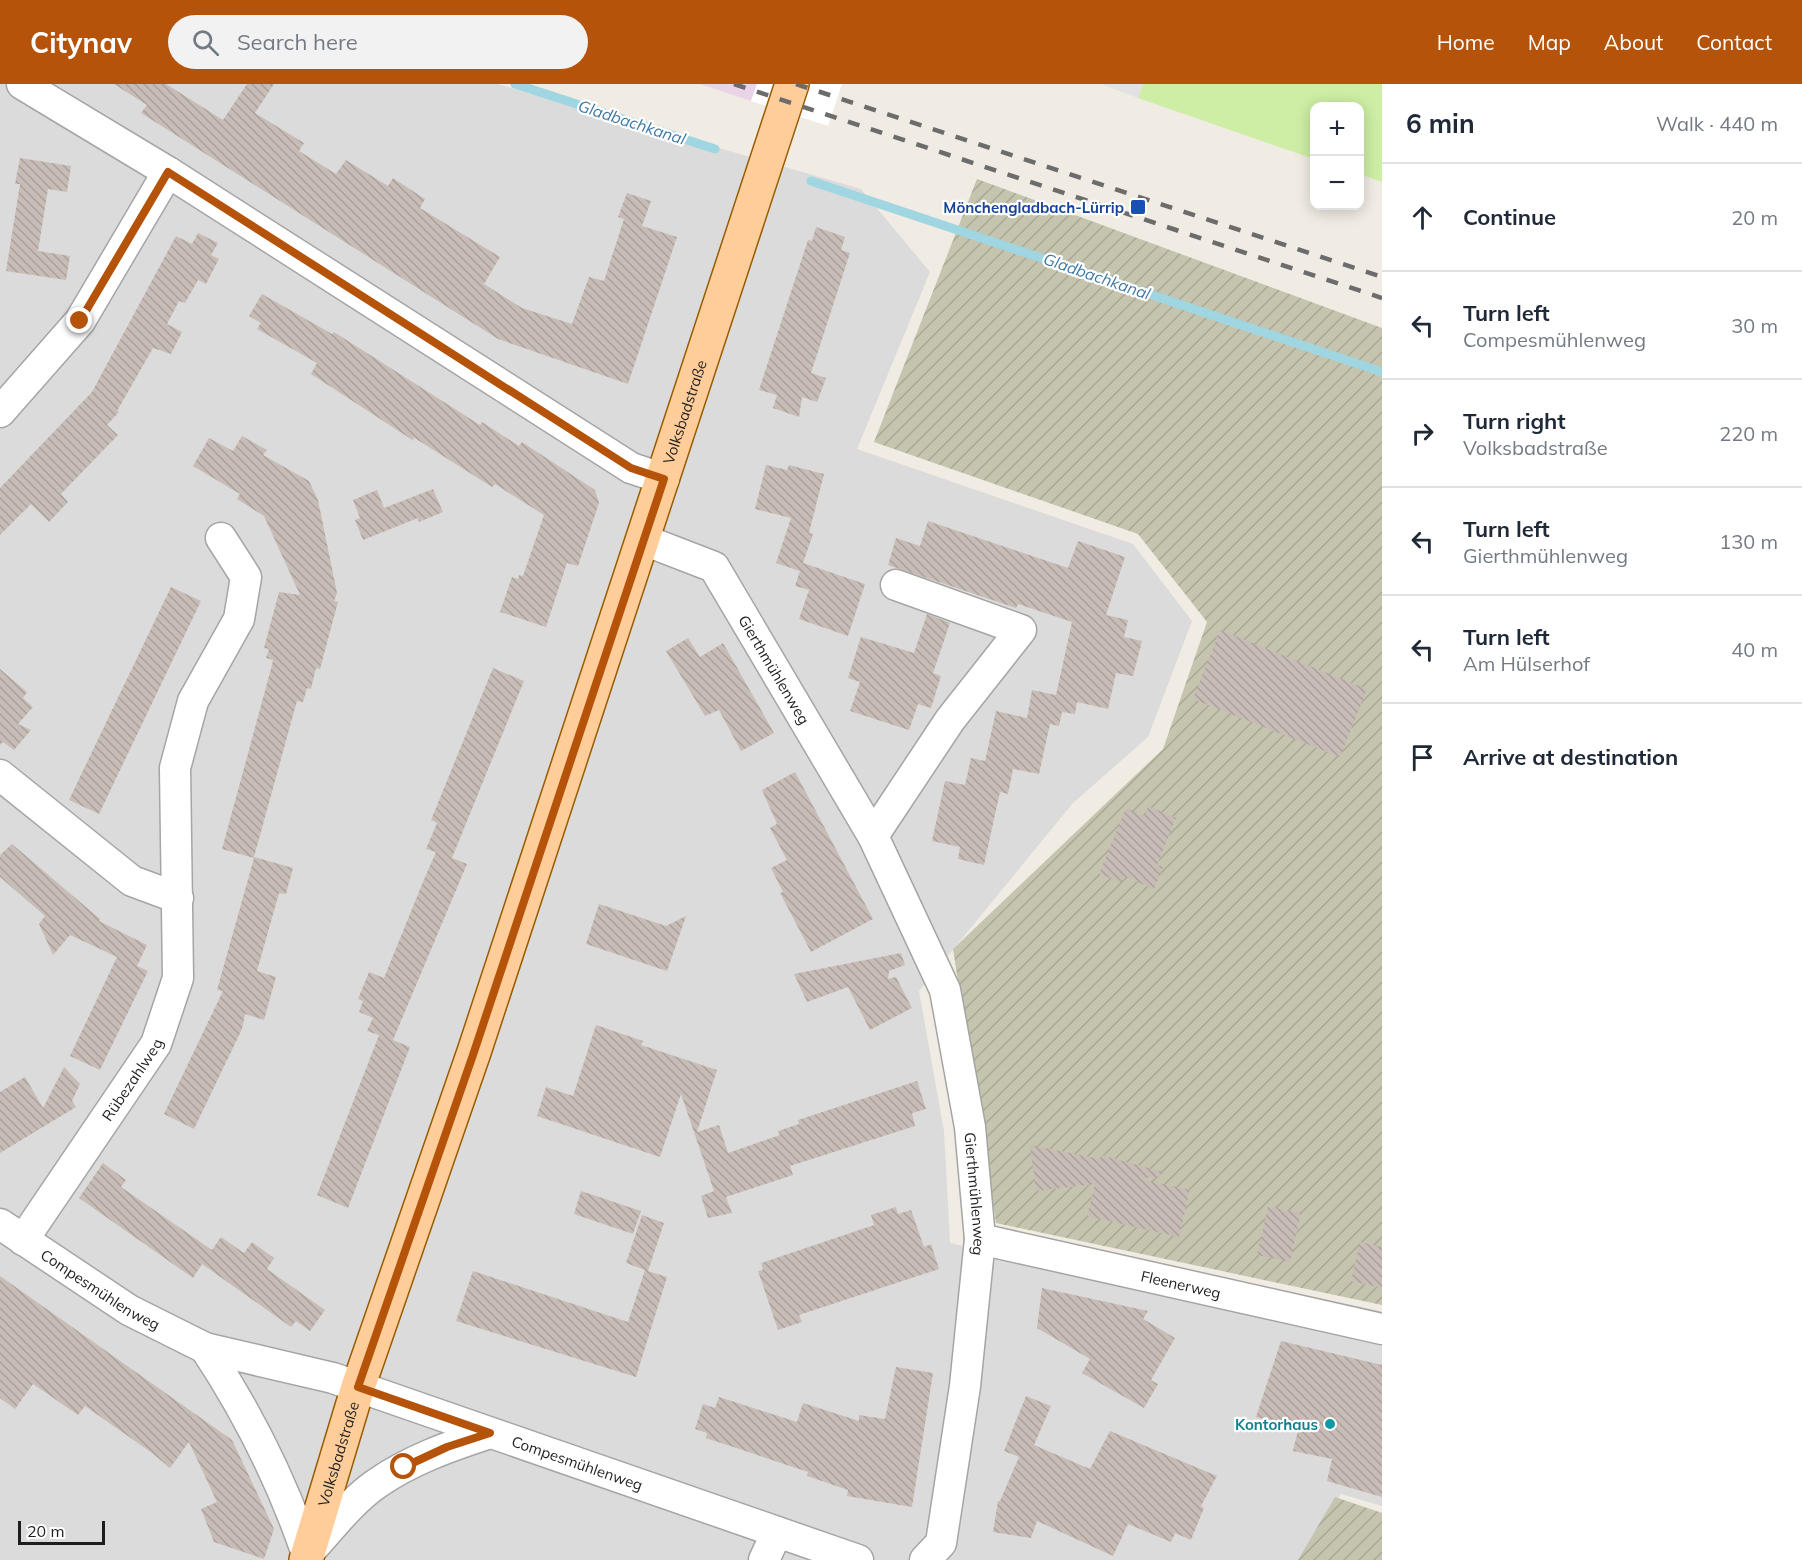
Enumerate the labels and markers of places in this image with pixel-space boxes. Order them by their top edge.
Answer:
place label: Mönchengladbach-Lürrip [943,198,1124,217]
marker: Mönchengladbach-Lürrip [1129,198,1147,216]
place label: Kontorhaus [1235,1415,1318,1434]
marker: Kontorhaus [1323,1417,1337,1431]

